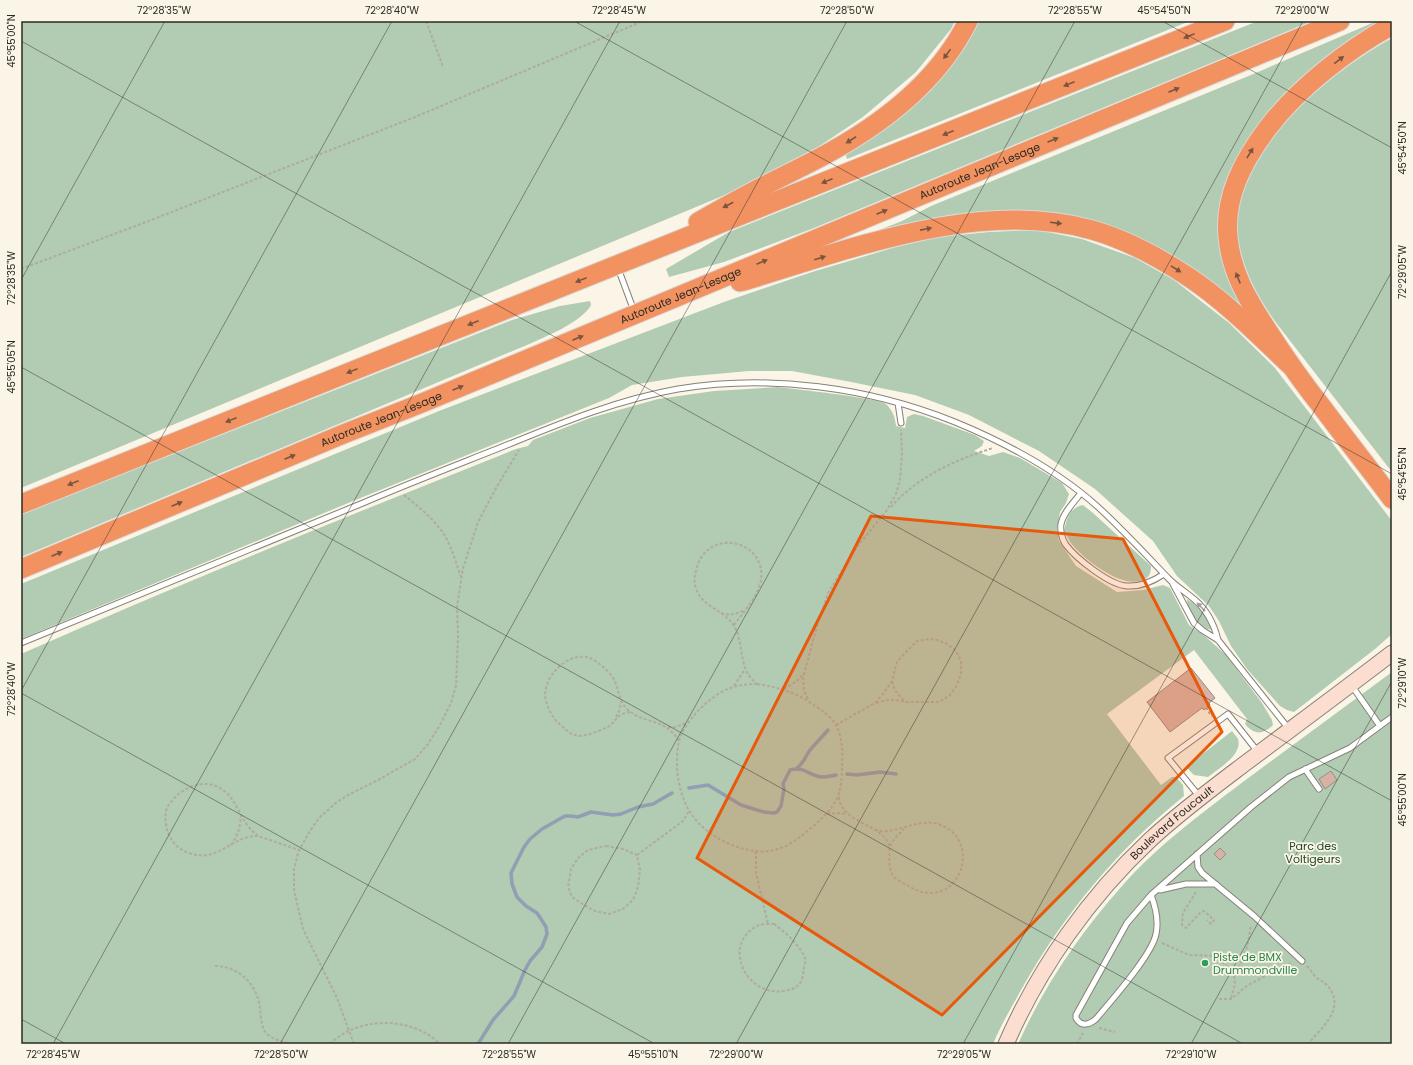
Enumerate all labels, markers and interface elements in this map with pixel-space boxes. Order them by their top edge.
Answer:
text: 72°28'35"W [137,3,191,18]
text: 72°28'40"W [365,3,419,18]
text: 72°28'45"W [592,3,646,18]
text: 72°28'50"W [820,3,874,18]
text: 72°28'55"W [1048,3,1102,18]
text: 45°54'50"N [1137,3,1191,18]
text: 72°29'00"W [1275,3,1329,18]
text: 45°55'00"N [4,14,19,68]
one-way arrow [1183,33,1195,39]
one-way arrow [943,49,951,59]
one-way arrow [1334,56,1345,64]
one-way arrow [1062,82,1074,88]
one-way arrow [1168,87,1180,93]
text: 45°54'50"N [1395,121,1410,175]
one-way arrow [941,130,953,136]
one-way arrow [846,136,856,144]
one-way arrow [1048,137,1060,143]
street label: Autoroute Jean-Lesage [917,139,1043,203]
one-way arrow [1247,147,1254,159]
one-way arrow [821,178,833,184]
one-way arrow [722,202,734,208]
one-way arrow [876,208,888,214]
one-way arrow [1049,220,1062,226]
one-way arrow [920,226,932,232]
text: 72°29'05"W [1395,245,1410,299]
text: 72°28'35"W [4,251,19,305]
one-way arrow [814,255,826,261]
one-way arrow [756,258,768,264]
street label: Autoroute Jean-Lesage [618,263,744,328]
one-way arrow [1171,265,1181,273]
one-way arrow [1234,271,1240,283]
one-way arrow [575,277,587,283]
one-way arrow [467,320,478,326]
one-way arrow [573,335,584,341]
text: 45°55'05"N [4,340,19,394]
one-way arrow [346,369,358,375]
one-way arrow [453,384,465,390]
street label: Autoroute Jean-Lesage [318,388,445,451]
one-way arrow [225,417,237,423]
text: 45°54'55"N [1395,447,1410,501]
one-way arrow [285,453,297,459]
one-way arrow [67,481,79,487]
one-way arrow [171,501,183,508]
one-way arrow [51,551,63,558]
one-way arrow [1197,602,1206,612]
text: 72°29'10"W [1395,657,1410,709]
text: 72°28'40"W [4,662,19,716]
text: 45°55'00"N [1395,773,1410,827]
street label: Boulevard Foucault [1126,782,1217,863]
park label: Parc des Voltigeurs [1285,838,1341,867]
place label: Piste de BMX Drummondville [1213,949,1297,978]
marker: Piste de BMX Drummondville [1200,958,1210,968]
text: 72°28'45"W [26,1047,80,1062]
text: 72°28'50"W [254,1047,308,1062]
text: 72°28'55"W [482,1047,536,1062]
text: 45°55'10"N [628,1047,678,1062]
text: 72°29'00"W [709,1047,763,1062]
text: 72°29'05"W [937,1047,991,1062]
text: 72°29'10"W [1165,1047,1217,1062]

